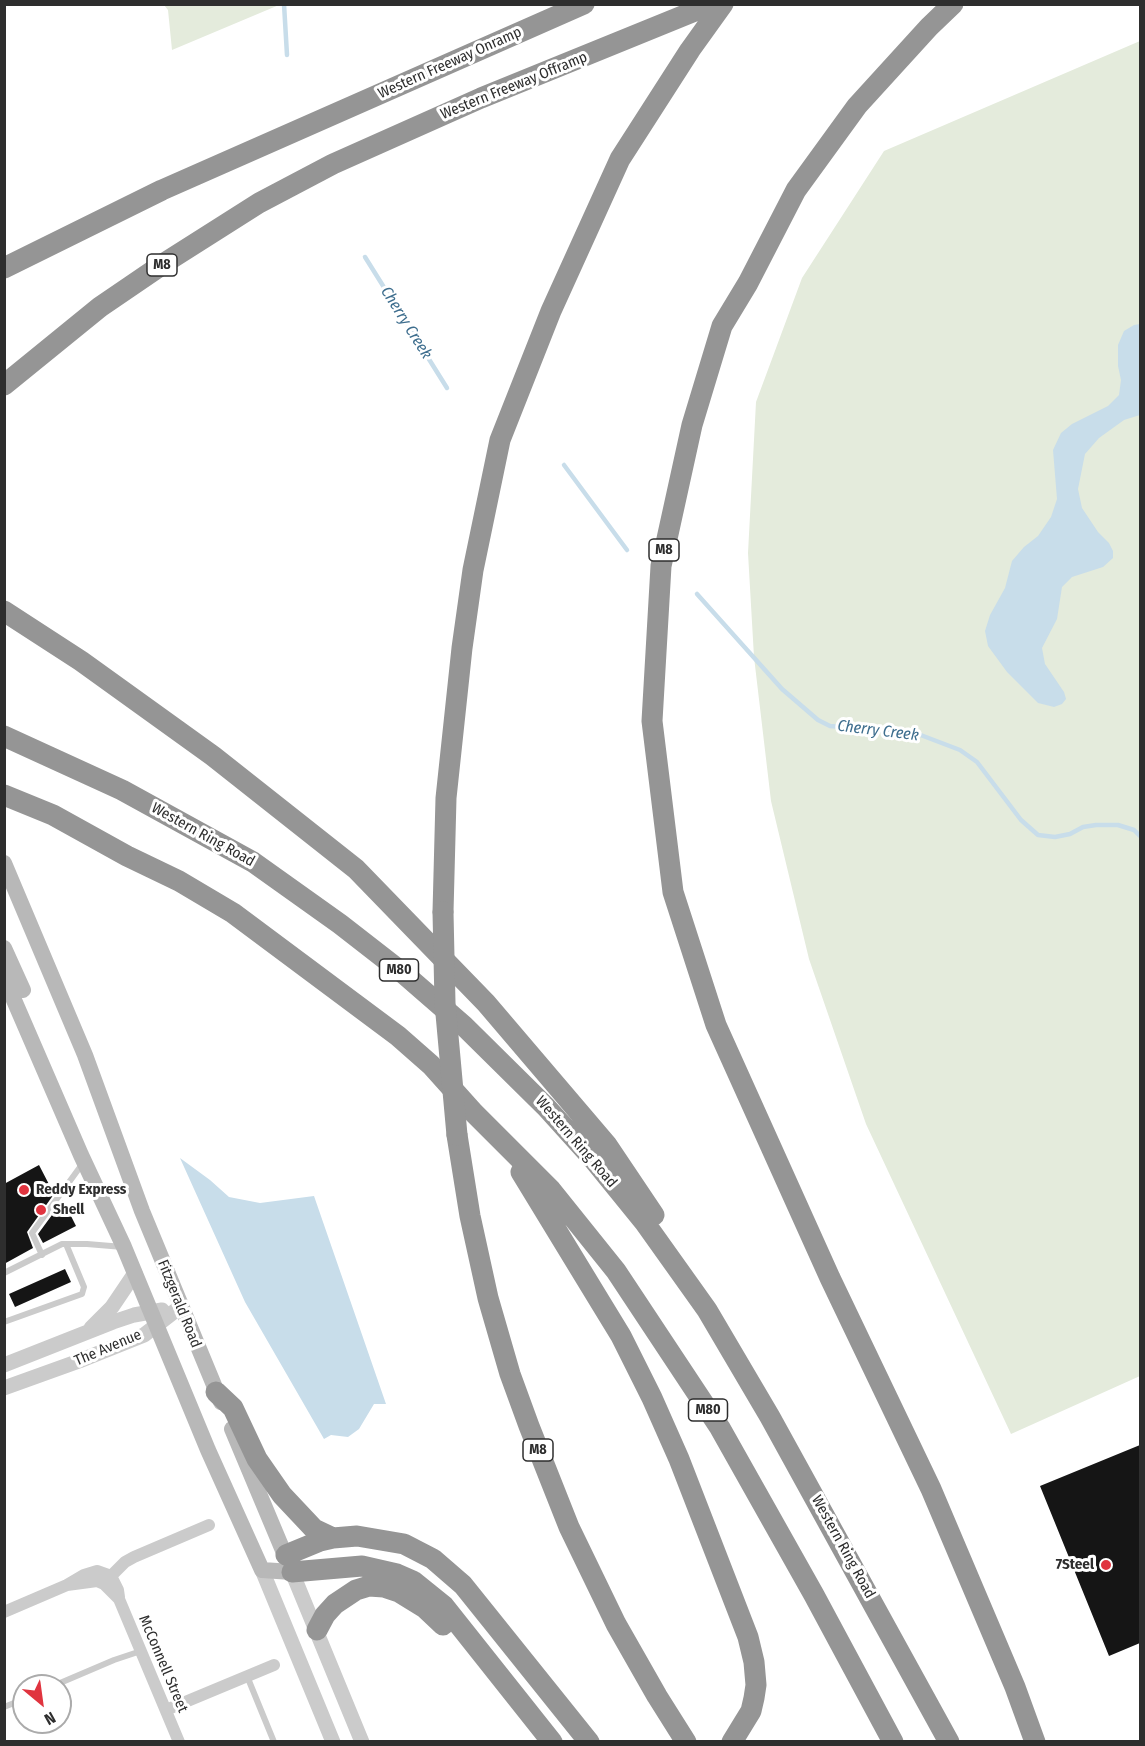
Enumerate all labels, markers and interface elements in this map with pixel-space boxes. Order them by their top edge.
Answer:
street label: Western Freeway Onramp [375,23,525,103]
street label: Western Freeway Offramp [438,48,590,124]
road number: M8 [147,254,177,276]
water label: Cherry Creek [376,283,436,363]
road number: M8 [649,539,679,561]
water label: Cherry Creek [836,716,920,746]
street label: Western Ring Road [148,799,258,871]
road number: M80 [380,959,418,981]
street label: Western Ring Road [531,1093,621,1191]
place label: Reddy Express [36,1181,126,1199]
marker: Reddy Express [17,1183,31,1197]
place label: Shell [53,1201,84,1219]
marker: Shell [34,1203,48,1217]
street label: Fitzgerald Road [153,1257,205,1351]
street label: The Avenue [72,1326,144,1370]
road number: M80 [688,1399,728,1421]
road number: M8 [523,1439,553,1461]
street label: Western Ring Road [807,1492,879,1602]
place label: 7Steel [1056,1556,1094,1574]
marker: 7Steel [1099,1558,1113,1572]
street label: McConnell Street [134,1613,192,1715]
north arrow [12,1674,72,1734]
text: N [41,1708,59,1729]

